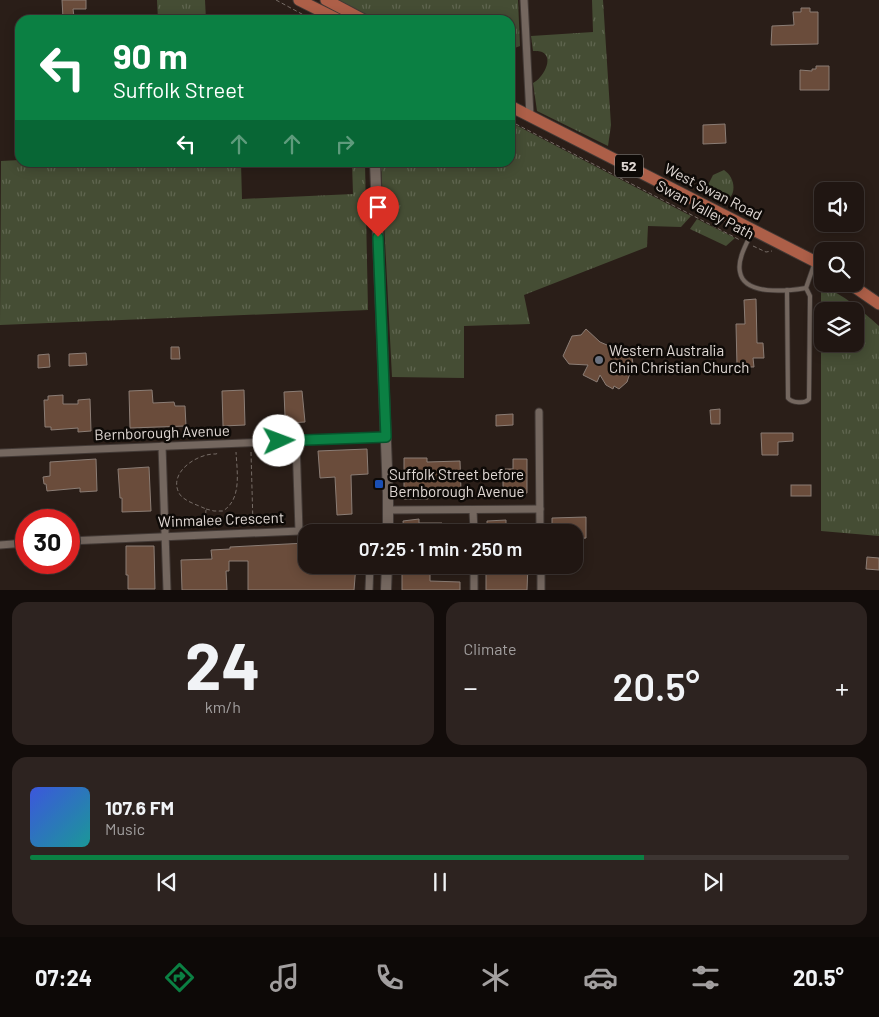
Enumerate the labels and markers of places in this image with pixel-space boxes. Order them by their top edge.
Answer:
pin [357,186,399,237]
place label: Western Australia Chin Christian Church [609,341,749,376]
marker: Western Australia Chin Christian Church [593,354,605,366]
place label: Suffolk Street before Bernborough Avenue [389,465,525,500]
marker: Suffolk Street before Bernborough Avenue [373,478,385,490]

